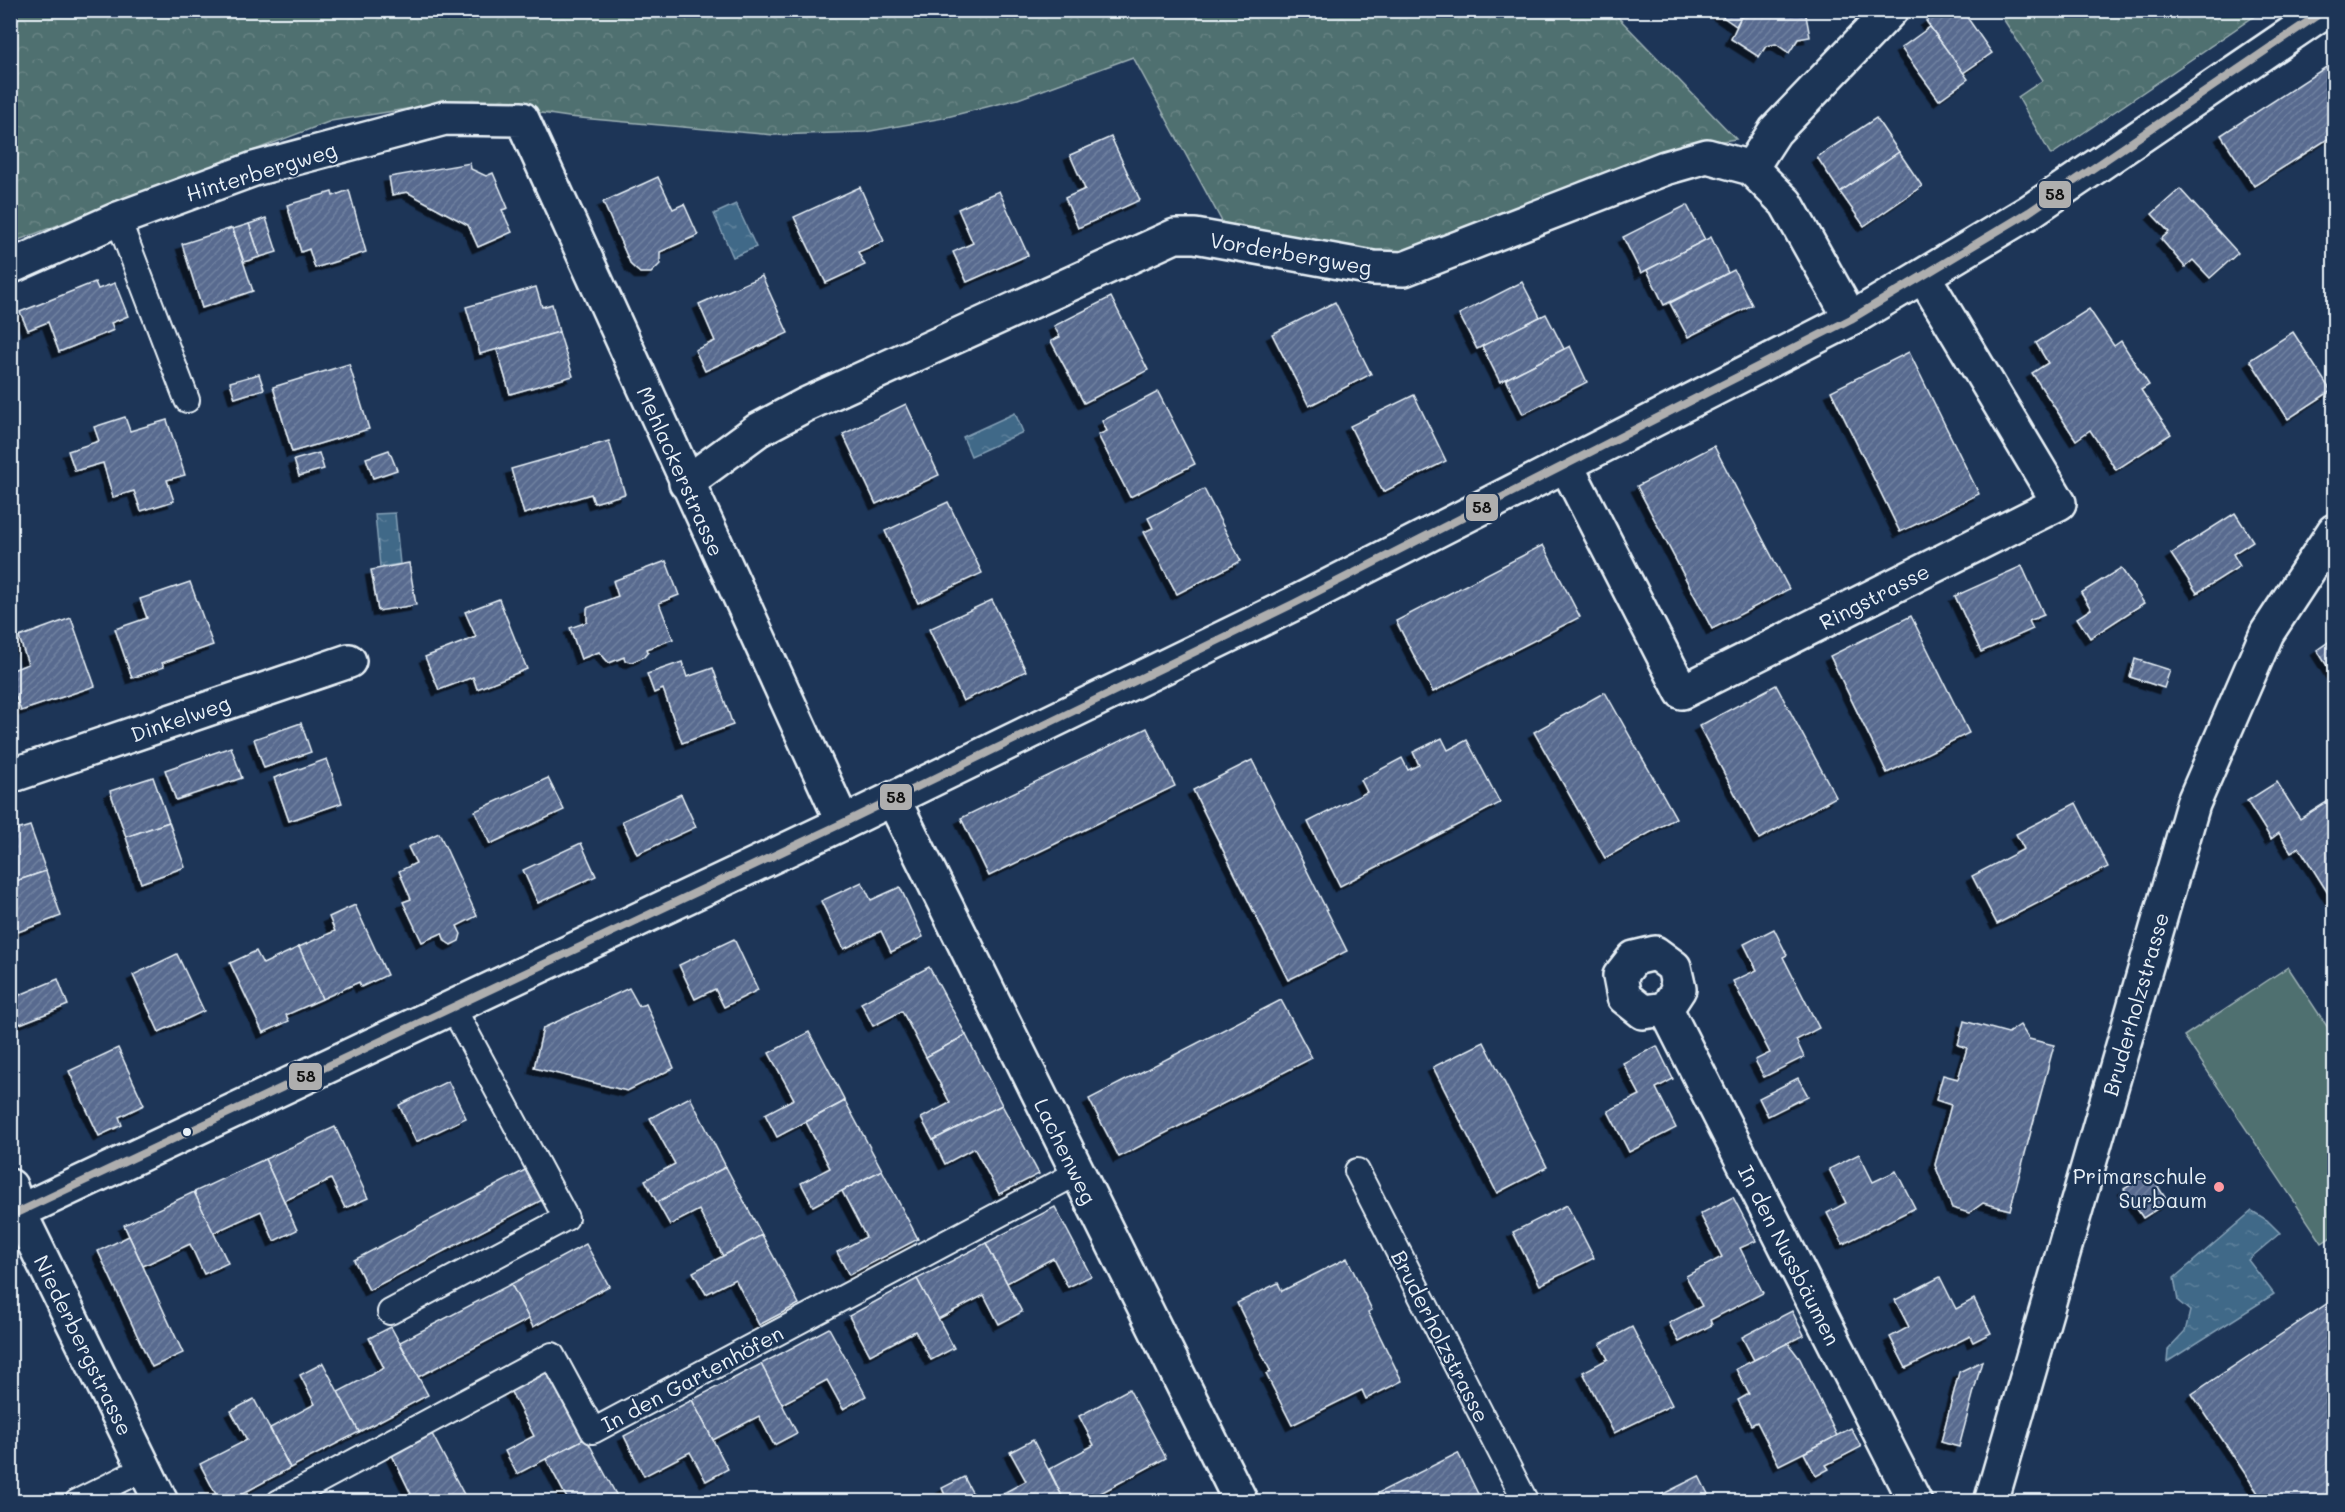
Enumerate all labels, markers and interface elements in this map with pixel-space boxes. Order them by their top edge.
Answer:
street label: Hinterbergweg [182,135,340,207]
line badge: 58 [2038,180,2072,209]
text: 58 [2045,183,2065,204]
street label: Vorderbergweg [1208,225,1374,281]
street label: Mehlackerstrasse [631,382,731,560]
line badge: 58 [1465,493,1499,522]
text: 58 [1472,496,1492,517]
street label: Ringstrasse [1814,557,1934,635]
street label: Dinkelweg [127,688,233,748]
line badge: 58 [879,783,913,811]
text: 58 [886,786,906,807]
street label: Bruderholzstrasse [2096,909,2174,1099]
line badge: 58 [288,1062,323,1091]
text: 58 [296,1065,316,1086]
street label: Lachenweg [1029,1094,1103,1208]
unlabelled marker [181,1126,193,1138]
street label: In den Nussbäumen [1733,1160,1847,1350]
place label: Primarschule Surbaum [2073,1162,2207,1213]
marker: Primarschule Surbaum [2212,1180,2226,1194]
street label: Bruderholzstrasse [1386,1245,1496,1427]
street label: Niederbergstrasse [29,1250,139,1440]
street label: In den Gartenhöfen [596,1319,788,1437]

